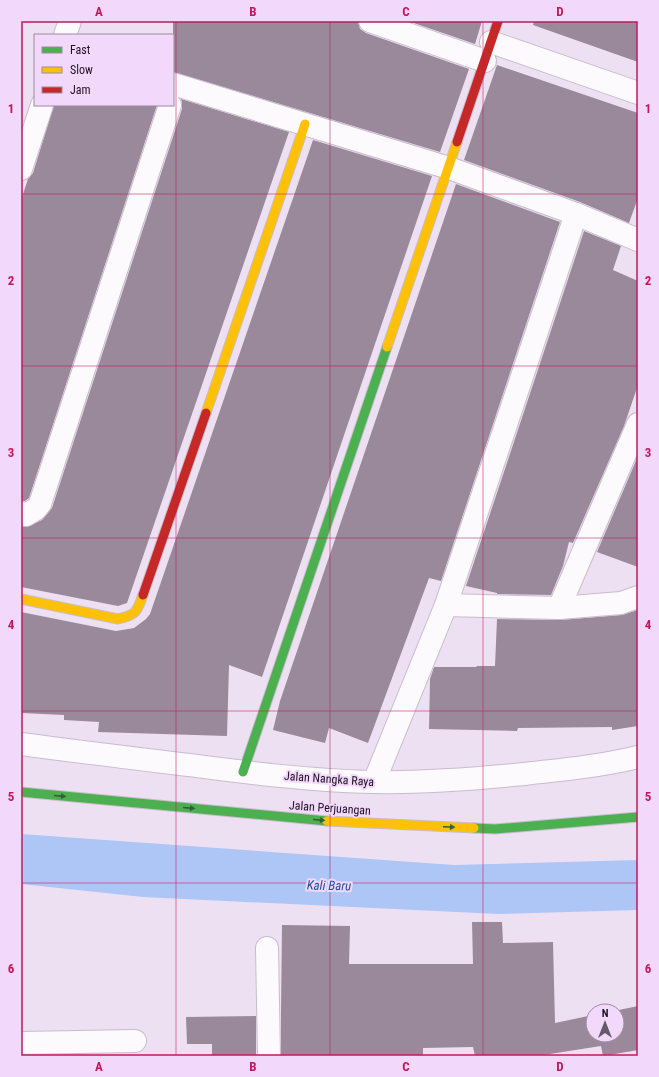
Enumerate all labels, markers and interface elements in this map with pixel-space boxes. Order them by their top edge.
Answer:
text: A [95,4,103,19]
text: B [249,4,257,19]
text: C [402,4,410,19]
text: D [556,4,564,19]
legend [34,34,174,106]
text: Fast [70,43,91,57]
text: Slow [70,63,93,77]
text: Jam [70,83,91,97]
text: 1 [8,101,14,116]
text: 1 [645,101,651,116]
text: 2 [8,273,15,288]
text: 2 [645,273,652,288]
text: 3 [8,445,14,460]
text: 3 [645,445,651,460]
text: 4 [8,617,15,632]
text: 4 [645,617,652,632]
street label: Jalan Nangka Raya [284,769,375,789]
text: 5 [8,789,15,804]
text: 5 [645,789,652,804]
one-way arrow [54,793,66,799]
street label: Jalan Perjuangan [289,798,372,818]
one-way arrow [183,804,195,811]
one-way arrow [313,816,325,823]
one-way arrow [443,824,456,830]
water label: Kali Baru [307,878,351,893]
text: 6 [8,961,15,976]
text: 6 [645,961,652,976]
north arrow [585,1003,625,1043]
text: N [602,1007,609,1020]
text: A [95,1059,103,1074]
text: B [249,1059,257,1074]
text: C [402,1059,410,1074]
text: D [556,1059,564,1074]

